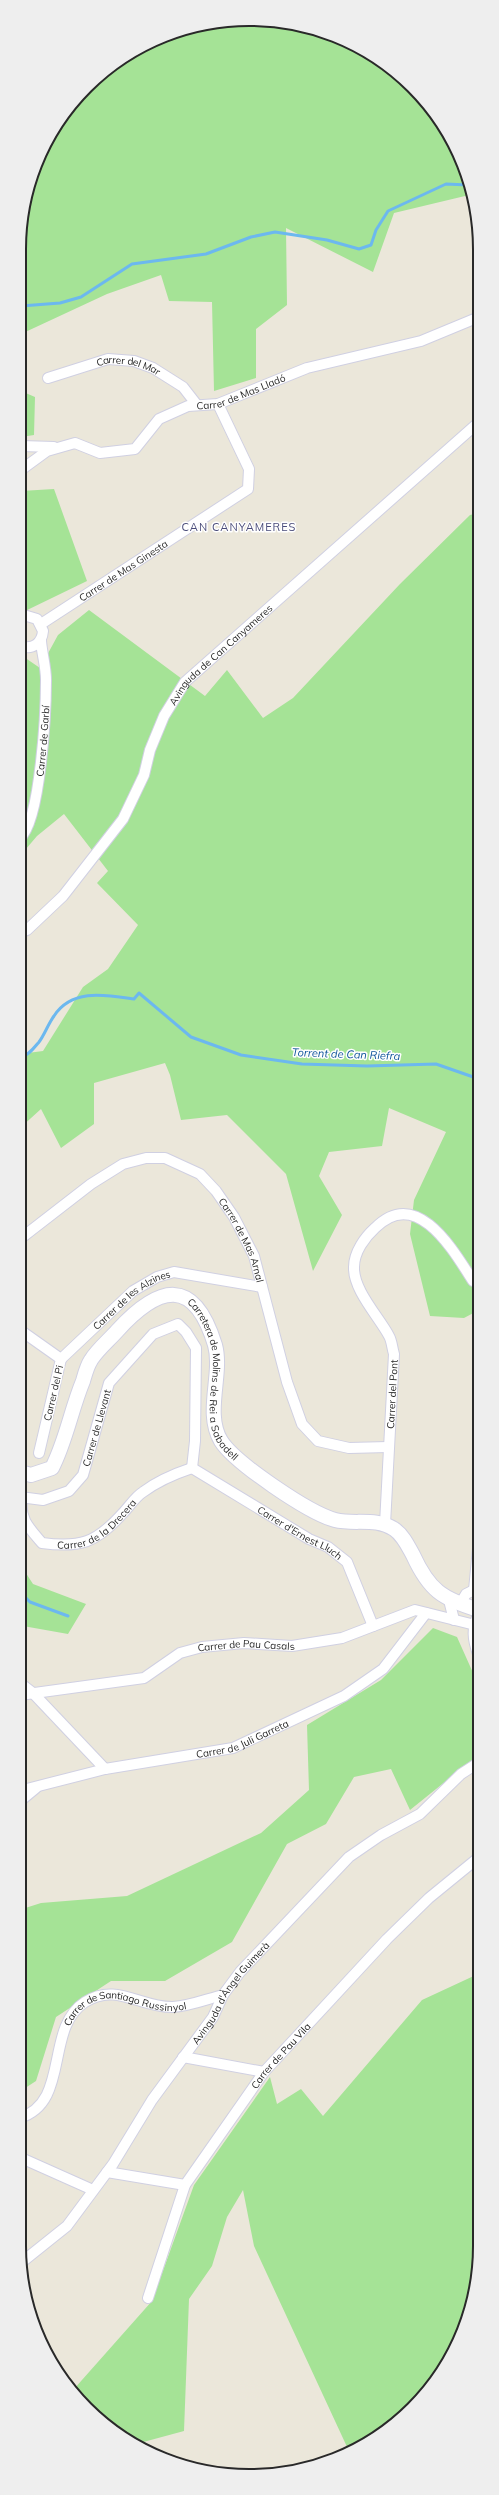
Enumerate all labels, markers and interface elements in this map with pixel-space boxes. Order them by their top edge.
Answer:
street label: Carrer del Mar [95,353,163,378]
street label: Carrer de Mas Lladó [196,371,288,412]
district label: CAN CANYAMERES [182,520,296,534]
street label: Carrer de Mas Ginesta [77,537,170,605]
street label: Avinguda de Can Canyameres [166,602,275,708]
street label: Carrer de Garbí [33,705,52,777]
water label: Torrent de Can Riefra [292,1045,401,1063]
street label: Carrer de Mas Arnal [216,1195,267,1284]
street label: Carrer de les Alzines [90,1267,172,1333]
street label: Carretera de Molins de Rei a Sabadell [185,1296,241,1463]
street label: Carrer del Pont [384,1359,401,1429]
street label: Carrer del Pi [41,1364,66,1422]
street label: Carrer de Llevant [80,1387,114,1468]
street label: Carrer de la Drecera [57,1496,139,1552]
street label: Carrer d'Ernest Lluch [255,1503,345,1563]
street label: Carrer de Pau Casals [196,1637,296,1655]
street label: Carrer de Juli Garreta [195,1717,291,1761]
street label: Avinguda d'Àngel Guimerà [189,1939,272,2047]
street label: Carrer de Santiago Russinyol [61,1988,187,2028]
street label: Carrer de Pau Vila [248,2020,313,2091]

